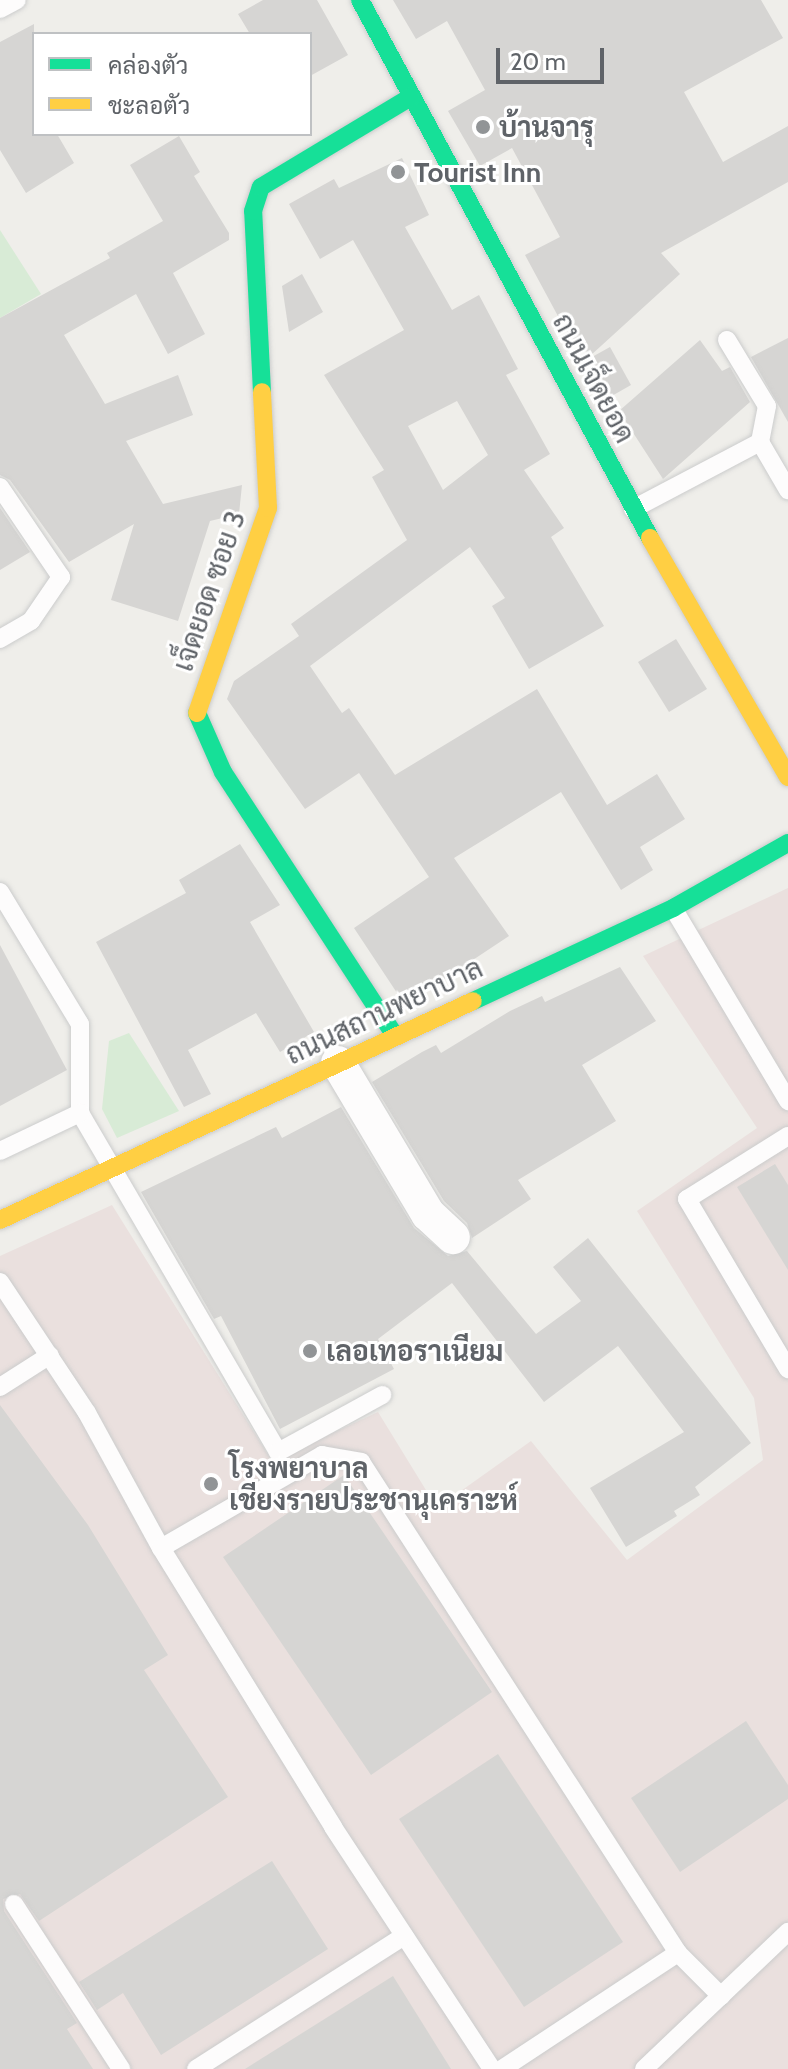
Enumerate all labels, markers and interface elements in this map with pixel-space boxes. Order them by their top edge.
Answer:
legend [32,32,312,136]
scale bar [500,32,608,82]
text: 20 m [510,47,566,76]
text: คล่องตัว [108,51,188,80]
text: ชะลอตัว [108,91,190,120]
place label: บ้านจารุ [499,110,594,144]
marker: บ้านจารุ [474,118,492,136]
place label: Tourist Inn [414,155,541,189]
marker: Tourist Inn [389,163,407,181]
street label: ถนนเจ็ดยอด [546,308,642,448]
street label: เจ็ดยอด ซอย 3 [166,506,252,676]
street label: ถนนสถานพยาบาล [280,951,488,1071]
place label: เลอเทอราเนียม [326,1334,503,1368]
marker: เลอเทอราเนียม [301,1342,319,1360]
place label: โรงพยาบาล เชียงรายประชานุเคราะห์ [229,1451,518,1517]
marker: โรงพยาบาล เชียงรายประชานุเคราะห์ [200,1473,222,1495]

